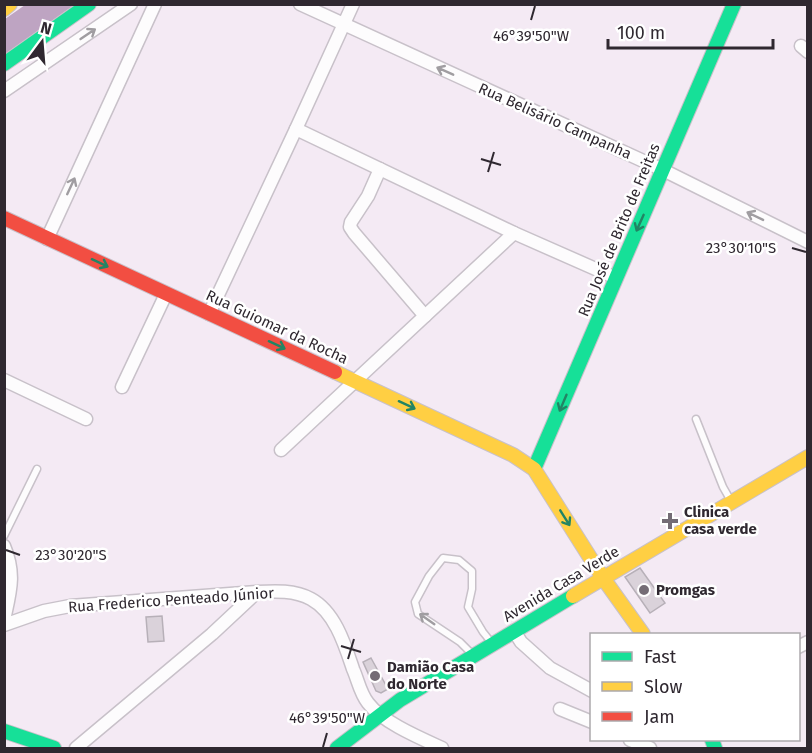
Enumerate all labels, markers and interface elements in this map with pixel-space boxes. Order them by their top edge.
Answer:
north arrow [12,12,72,72]
scale bar [608,12,773,50]
text: N [38,17,54,39]
text: 100 m [617,22,665,44]
text: 46°39'50"W [493,27,570,45]
one-way arrow [79,28,95,40]
one-way arrow [437,64,455,76]
street label: Rua Belisário Campanha [476,79,634,163]
street label: Rua José de Brito de Freitas [574,141,664,319]
one-way arrow [66,177,78,195]
one-way arrow [747,209,765,221]
one-way arrow [633,214,645,232]
text: 23°30'10"S [706,239,776,257]
one-way arrow [90,258,108,270]
street label: Rua Guiomar da Rocha [203,286,351,368]
one-way arrow [267,340,285,352]
one-way arrow [556,393,568,411]
one-way arrow [397,400,415,412]
place label: Clinica casa verde [684,503,757,538]
one-way arrow [560,509,572,526]
marker: Clinica casa verde [661,512,679,530]
street label: Avenida Casa Verde [500,542,622,626]
text: 23°30'20"S [35,546,107,564]
place label: Promgas [656,581,715,599]
marker: Promgas [637,583,651,597]
street label: Rua Frederico Penteado Júnior [67,584,275,616]
one-way arrow [419,613,435,625]
legend [590,633,800,741]
text: Fast [644,646,677,668]
place label: Damião Casa do Norte [387,658,474,693]
marker: Damião Casa do Norte [368,669,382,683]
text: Slow [644,676,683,698]
text: Jam [644,706,675,728]
text: 46°39'50"W [289,709,366,727]

